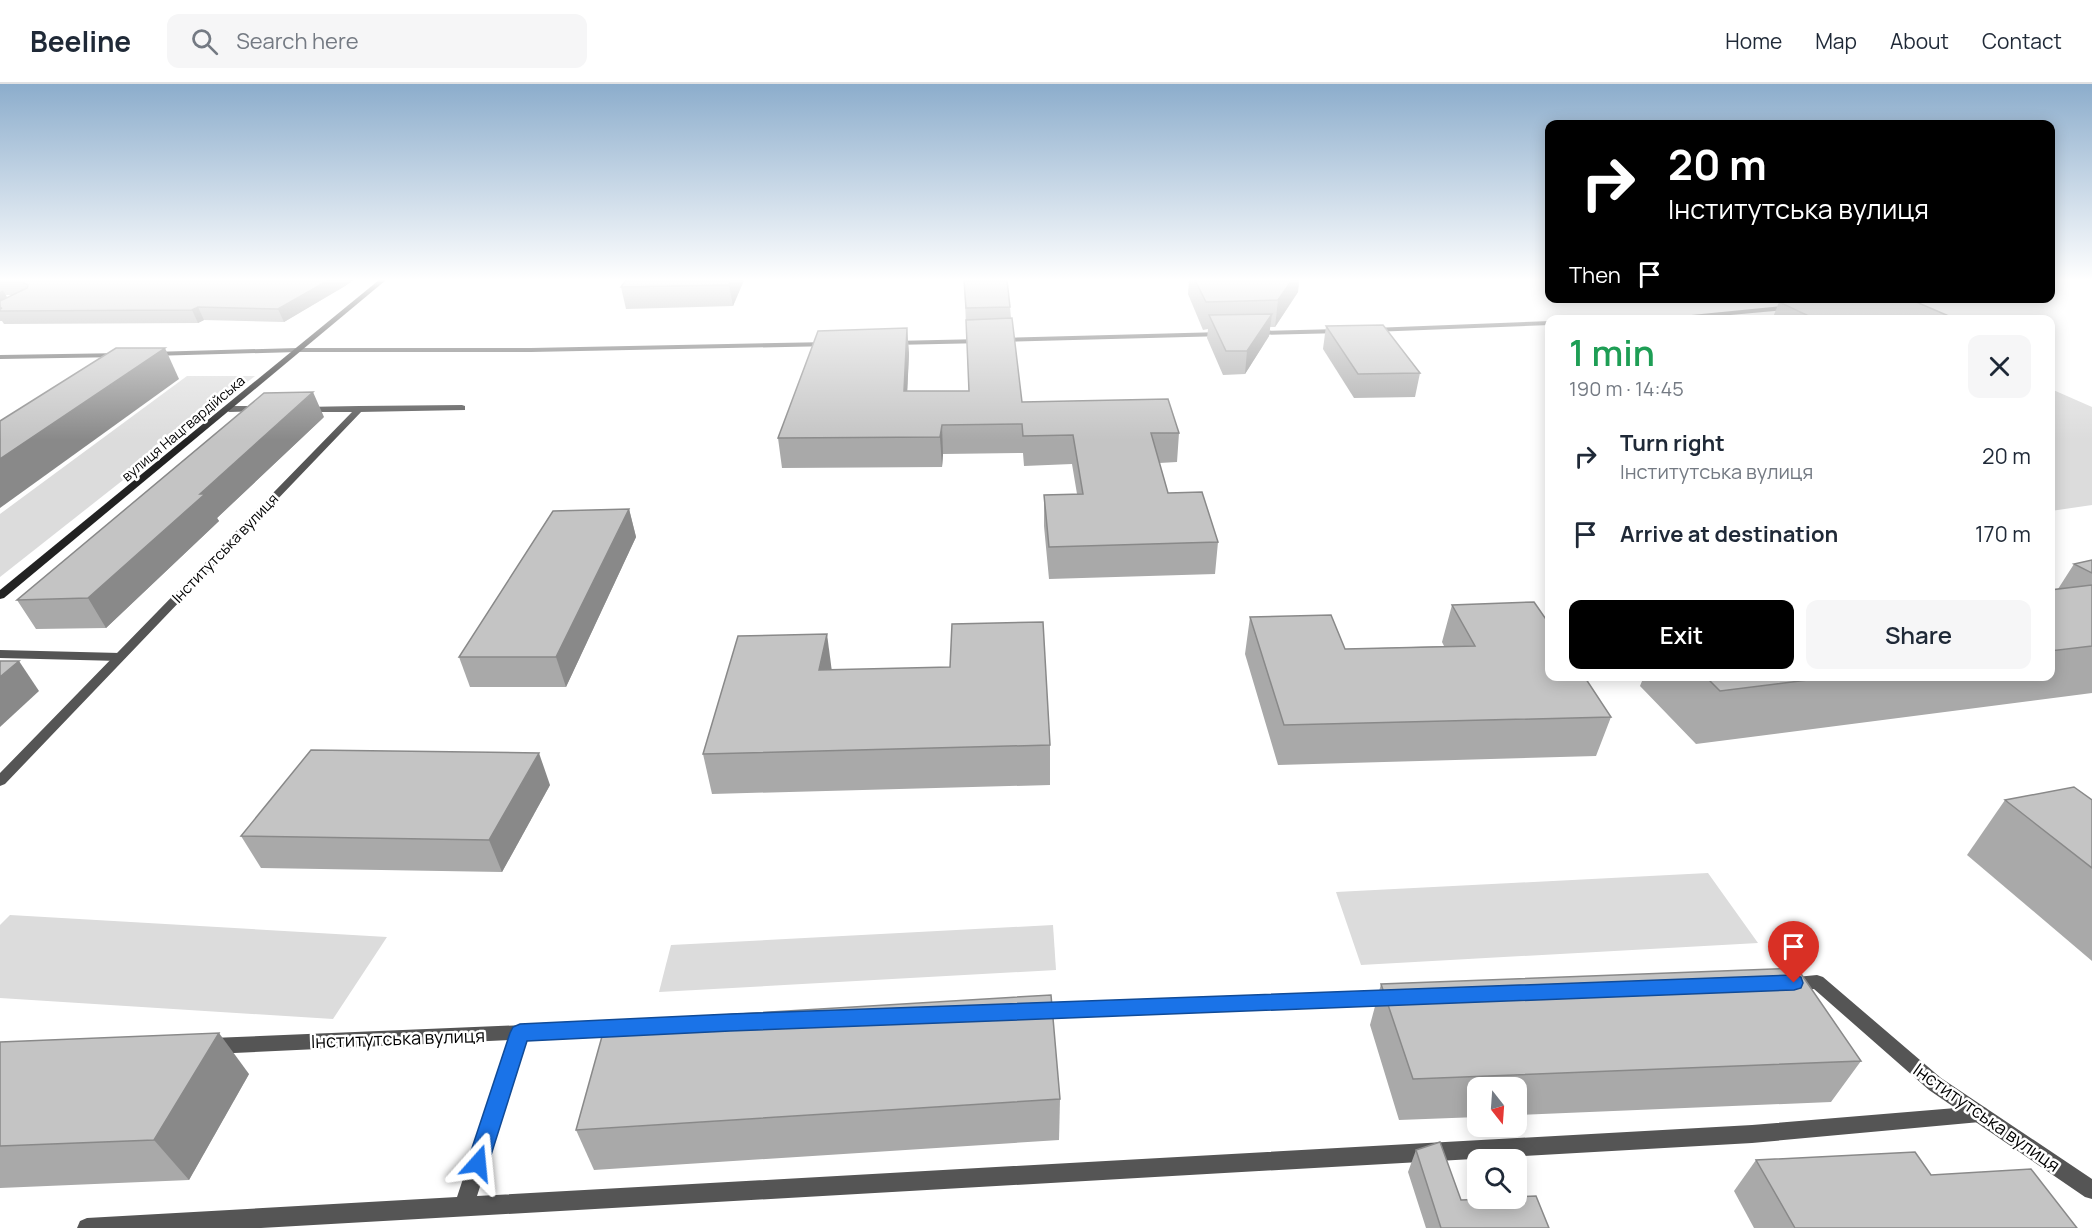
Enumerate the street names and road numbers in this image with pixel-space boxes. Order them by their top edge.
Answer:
street label: вулиця Нацгвардійська [117,371,249,485]
street label: Інститутська вулиця [167,489,283,607]
street label: Інститутська вулиця [311,1023,485,1053]
street label: Інститутська вулиця [1909,1057,2065,1177]

